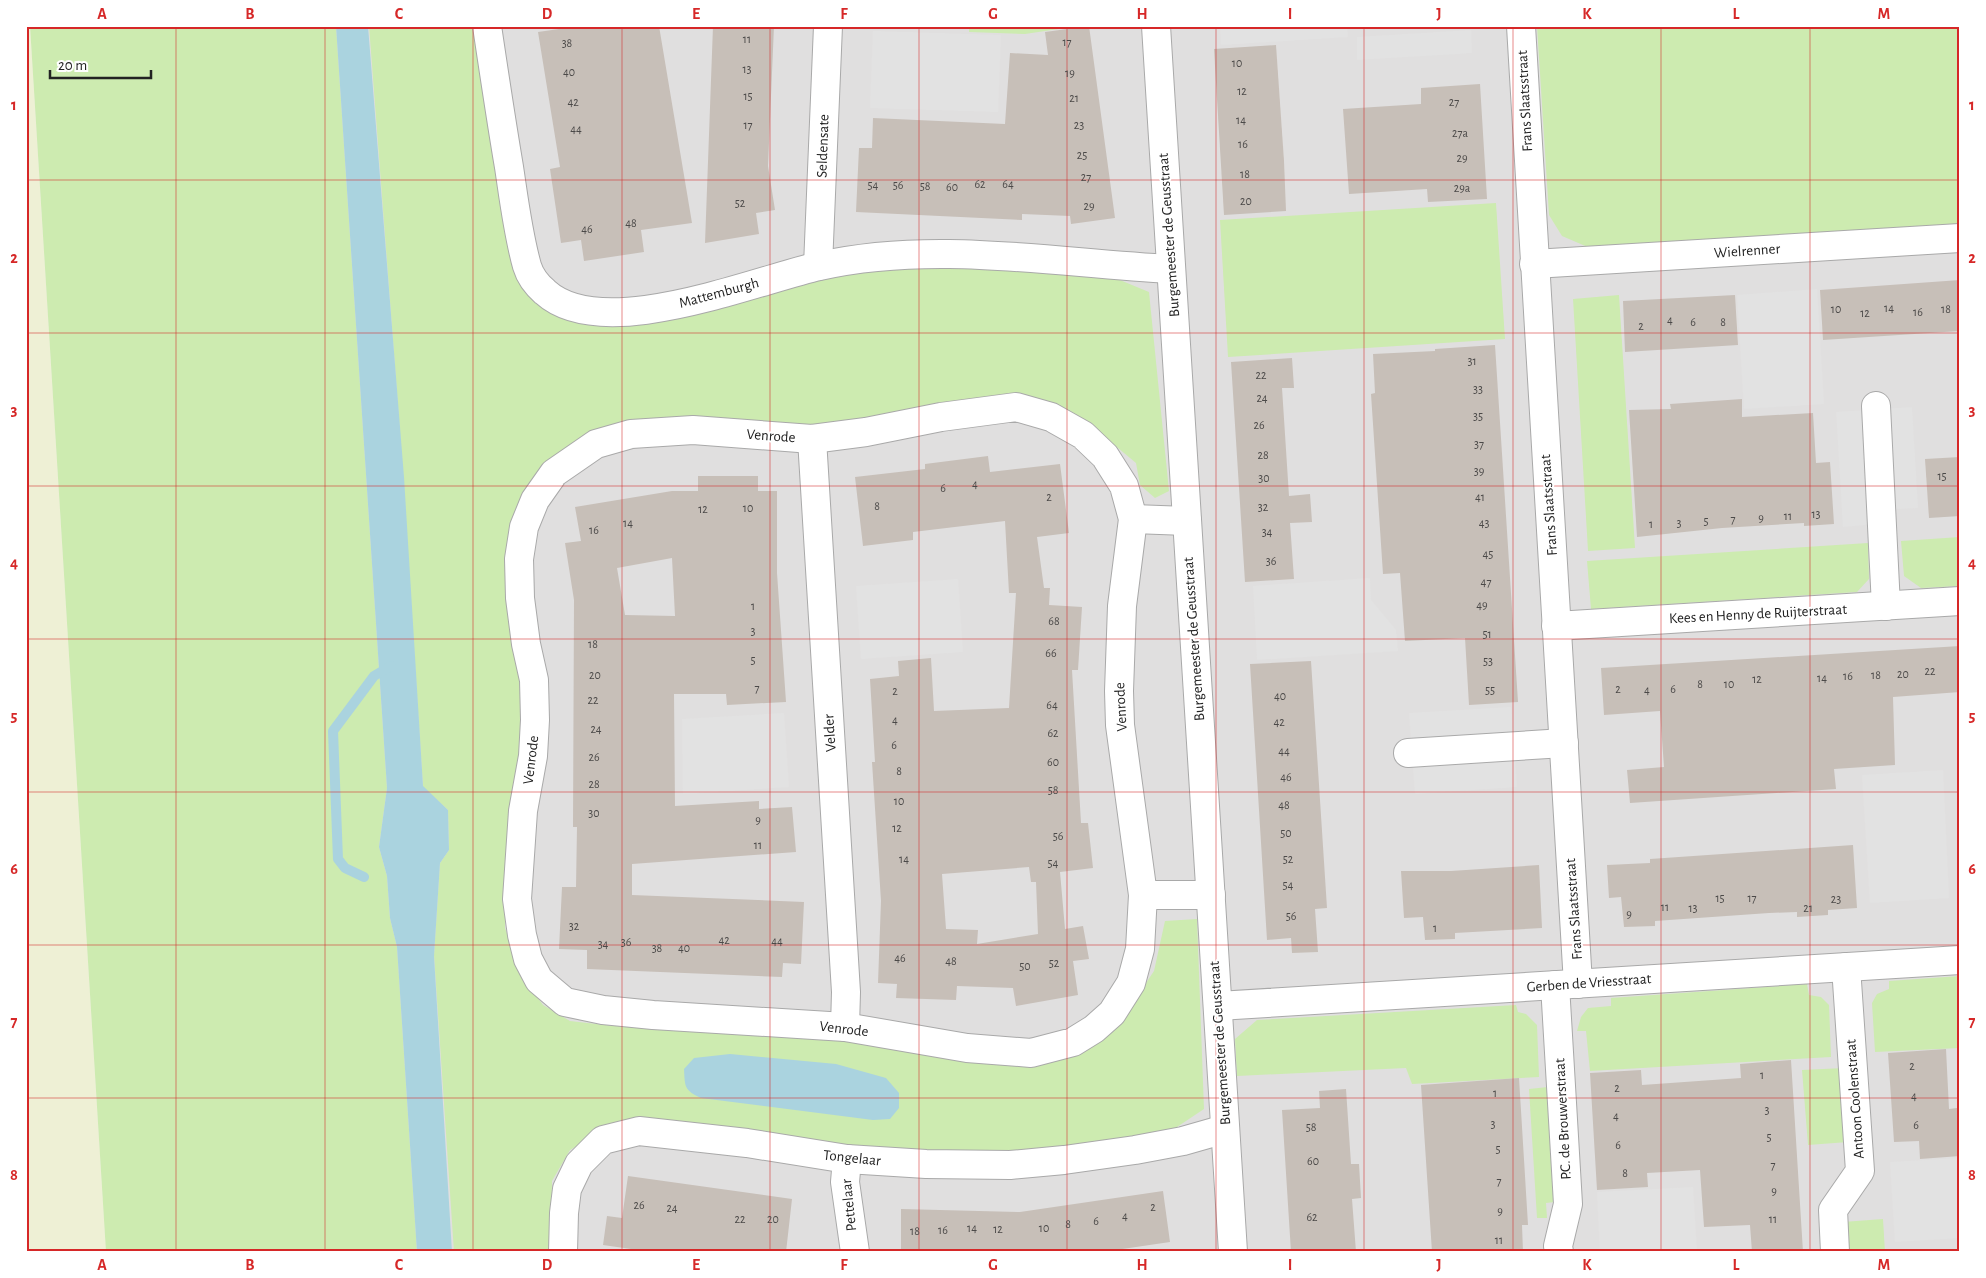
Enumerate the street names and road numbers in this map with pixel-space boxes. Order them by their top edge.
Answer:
street label: Frans Slaatsstraat [1515,50,1535,152]
street label: Seldensate [814,114,832,178]
street label: Burgemeester de Geusstraat [1156,152,1182,318]
street label: Wielrenner [1713,241,1781,261]
street label: Mattemburgh [677,275,761,311]
street label: Venrode [746,427,796,445]
street label: Frans Slaatsstraat [1538,454,1560,556]
street label: Burgemeester de Geusstraat [1181,556,1207,722]
street label: Kees en Henny de Ruijterstraat [1669,602,1848,626]
street label: Venrode [1112,682,1130,732]
street label: Velder [821,713,839,752]
street label: Venrode [521,735,541,785]
street label: Frans Slaatsstraat [1563,858,1585,960]
street label: Burgemeester de Geusstraat [1207,960,1233,1126]
street label: Gerben de Vriesstraat [1526,971,1652,995]
street label: Venrode [819,1019,869,1039]
street label: Antoon Coolenstraat [1843,1038,1867,1159]
street label: P.C. de Brouwerstraat [1552,1058,1574,1180]
street label: Tongelaar [822,1148,882,1168]
street label: Pettelaar [839,1178,859,1232]

